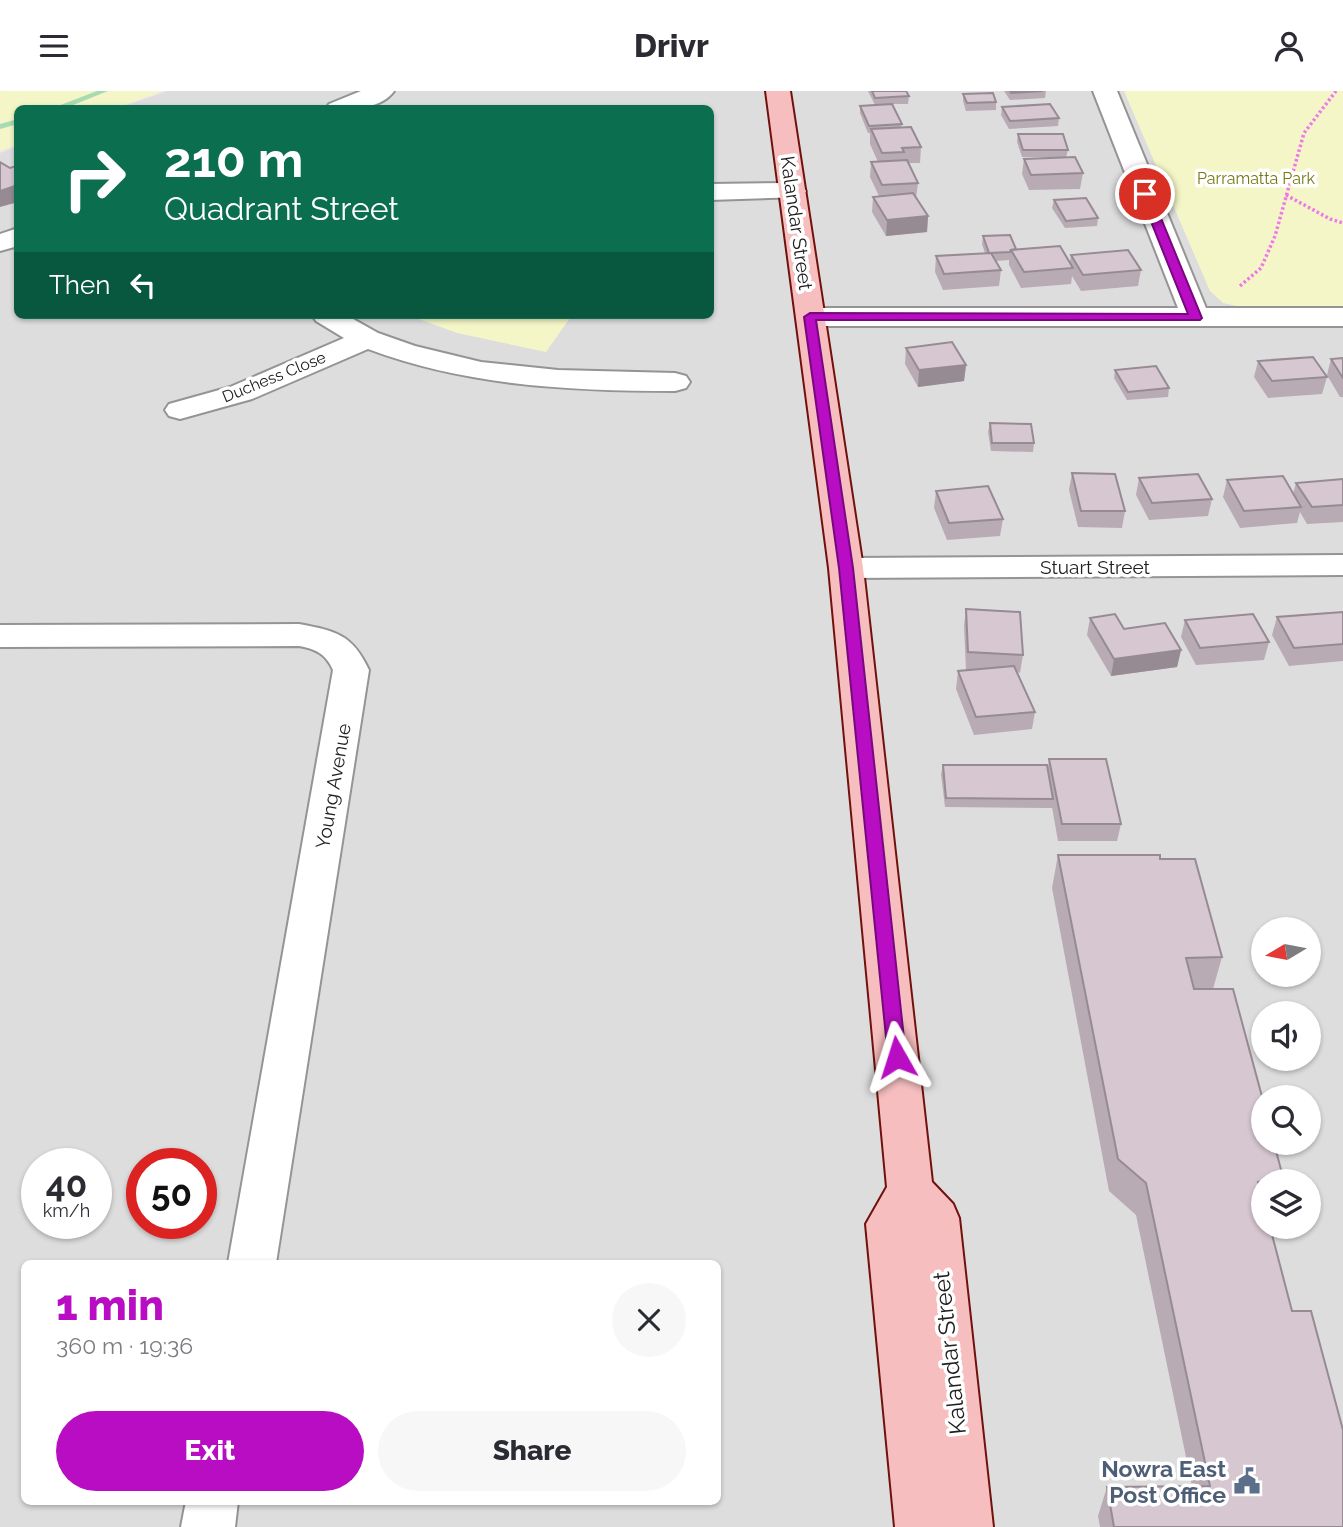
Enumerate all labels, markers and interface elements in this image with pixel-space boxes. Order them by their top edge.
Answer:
icon: menu [35,27,73,65]
text: Drivr [634,27,709,64]
icon: person [1270,27,1308,65]
text: 210 m [164,131,303,188]
icon: right [49,133,140,224]
street label: Kalandar Street [777,155,817,292]
pin [1115,164,1175,224]
park label: Parramatta Park [1197,169,1316,188]
icon: arrive [1126,175,1164,213]
text: Quadrant Street [164,190,399,227]
icon: left [124,266,162,304]
text: Then [49,270,110,300]
street label: Duchess Close [219,348,329,406]
street label: Stuart Street [1040,556,1151,578]
street label: Young Avenue [311,722,355,850]
north arrow [1251,917,1321,987]
map controls [1251,917,1321,1239]
button: sound [1251,1001,1321,1071]
position arrow [860,1020,934,1094]
button: search [1251,1085,1321,1155]
speed limit sign: 50 [126,1148,217,1239]
text: 40 [46,1164,87,1205]
button: layers [1251,1169,1321,1239]
text: km/h [43,1200,90,1221]
street label: Kalandar Street [927,1270,971,1436]
text: 1 min [56,1281,164,1330]
button: close [612,1283,686,1357]
text: 360 m · 19:36 [56,1332,193,1359]
button: Exit [56,1411,364,1491]
button: Share [378,1411,686,1491]
place label: Nowra East Post Office [1101,1455,1226,1508]
public building icon: Nowra East Post Office [1232,1466,1262,1496]

